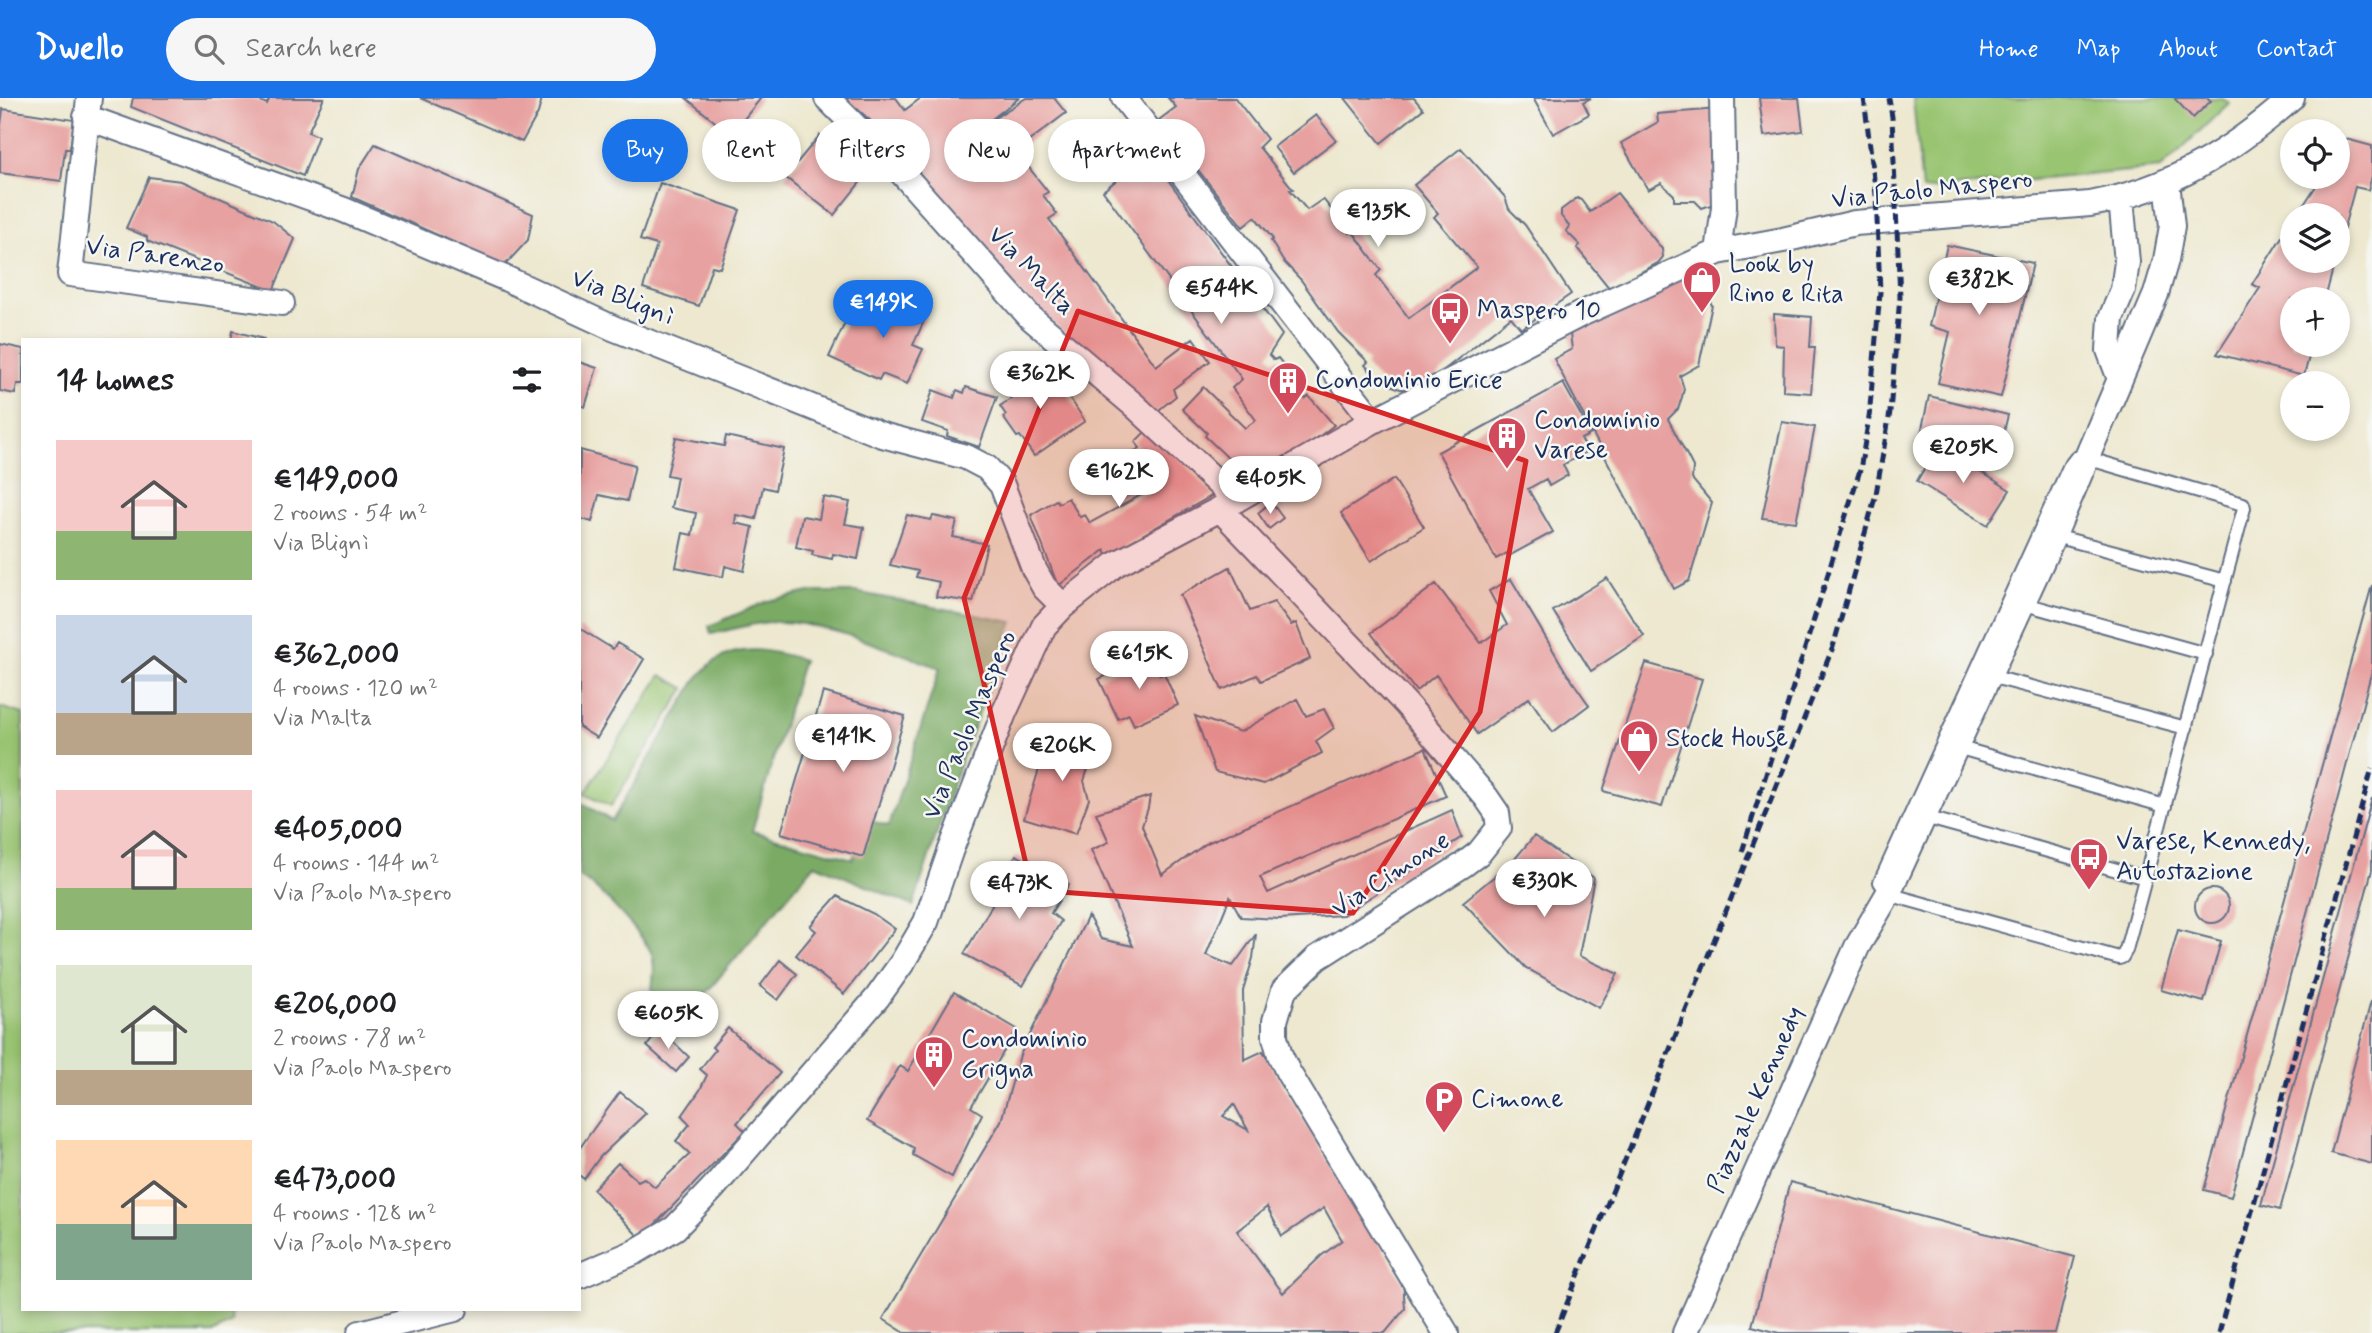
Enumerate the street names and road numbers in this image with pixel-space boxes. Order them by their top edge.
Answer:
street label: Via Paolo Maspero [1830,163,2034,217]
street label: Via Malta [980,219,1082,323]
street label: Via Parenzo [84,229,226,283]
street label: Via Blignì [566,261,678,335]
street label: Via Paolo Maspero [915,625,1025,825]
street label: Via Cimone [1325,824,1457,926]
street label: Piazzale Kennedy [1700,1001,1812,1199]

